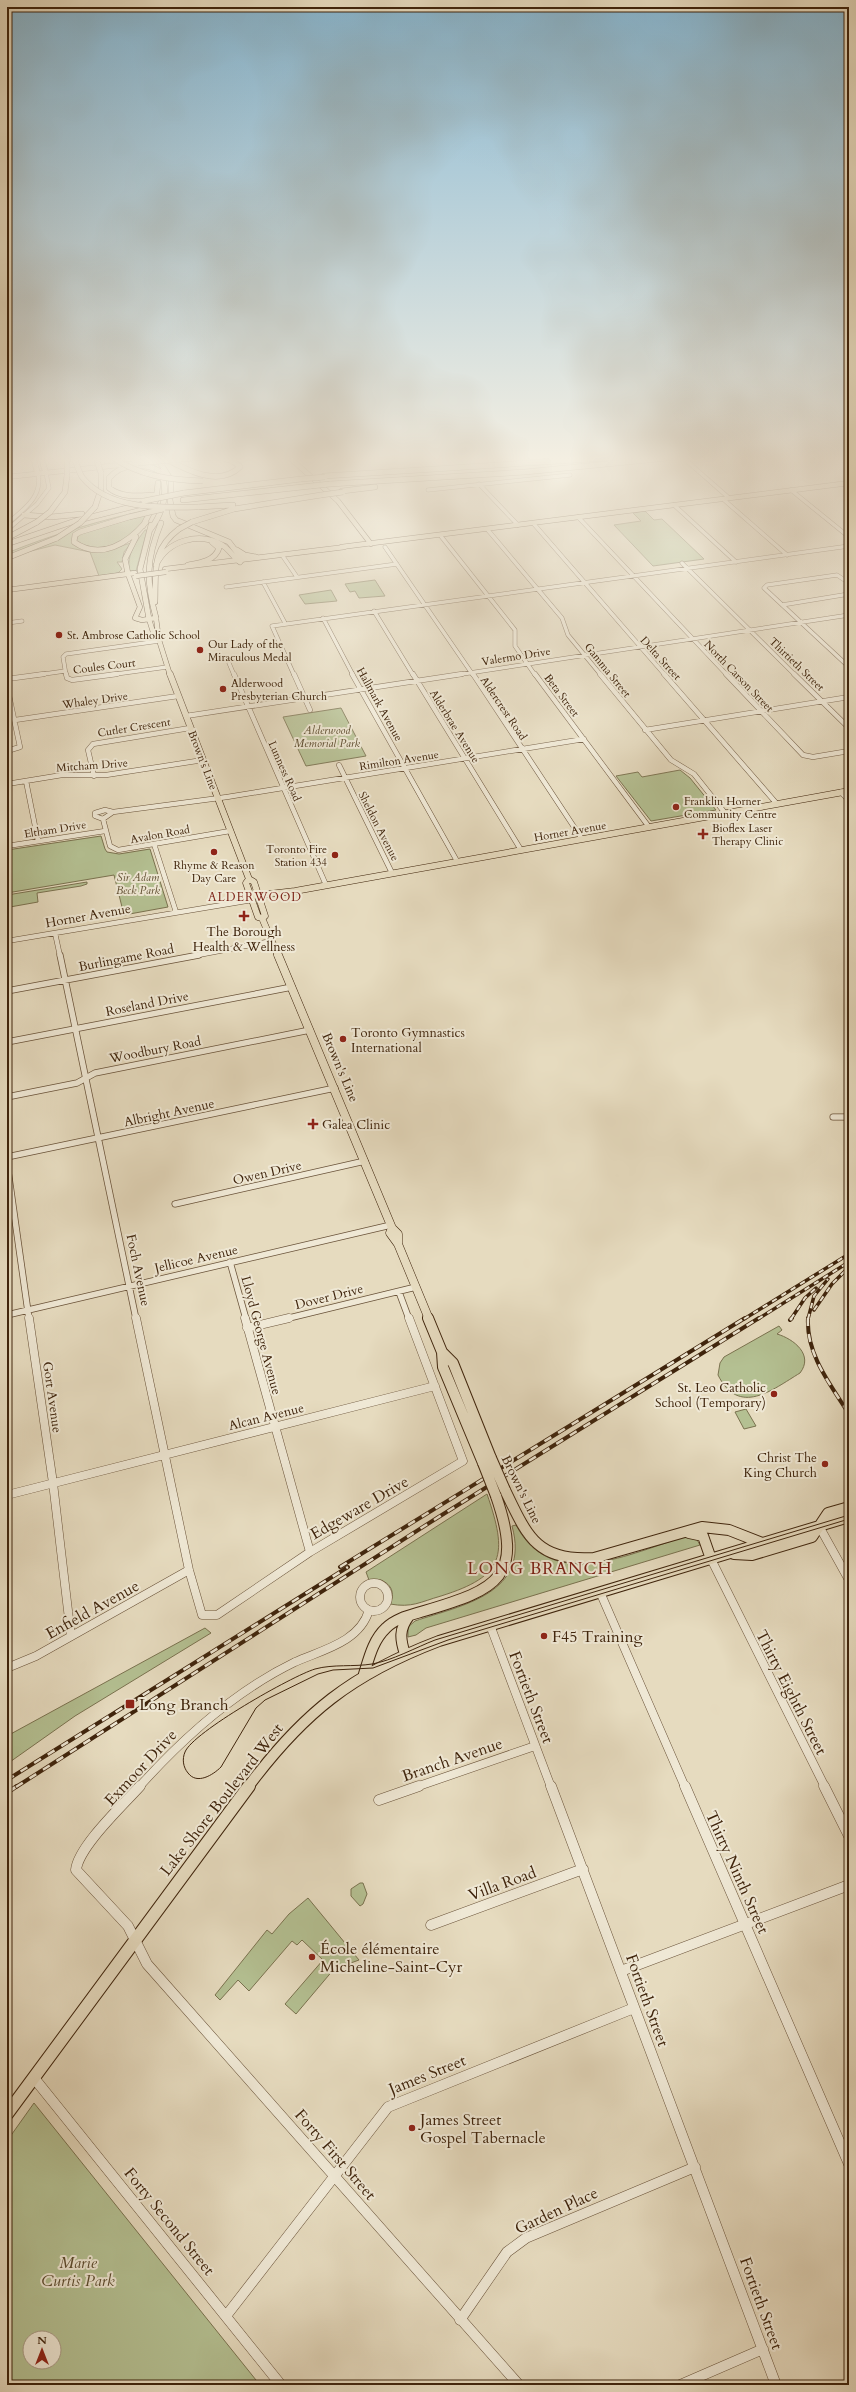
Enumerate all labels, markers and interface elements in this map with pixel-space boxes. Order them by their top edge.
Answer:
place label: St. Ambrose Catholic School [67,628,200,643]
marker: St. Ambrose Catholic School [54,630,64,640]
street label: Delta Street [637,633,685,684]
street label: Thirtieth Street [766,634,828,695]
place label: Our Lady of the Miraculous Medal [208,637,292,665]
street label: North Carson Street [700,637,777,716]
street label: Gamma Street [581,640,635,701]
street label: Valermo Drive [481,644,552,669]
marker: Our Lady of the Miraculous Medal [195,645,205,655]
street label: Coules Court [72,655,137,678]
street label: Hallmark Avenue [353,665,406,744]
street label: Beta Street [541,671,583,720]
street label: Aldercrest Road [477,673,531,743]
place label: Alderwood Presbyterian Church [231,676,327,704]
marker: Alderwood Presbyterian Church [218,684,228,694]
street label: Alderbrae Avenue [426,687,483,766]
street label: Whaley Drive [60,688,129,713]
street label: Cutler Crescent [97,714,172,741]
park label: Alderwood Memorial Park [294,723,361,751]
street label: Brown's Line [184,728,221,792]
street label: Lunness Road [265,739,305,804]
street label: Rimilton Avenue [358,747,440,774]
street label: Mitcham Drive [56,756,128,775]
street label: Sheldon Avenue [355,789,402,864]
place label: Franklin Horner Community Centre [684,794,777,822]
marker: Franklin Horner Community Centre [671,802,681,812]
street label: Eltham Drive [23,817,87,842]
street label: Horner Avenue [533,818,607,845]
place label: Bioflex Laser Therapy Clinic [712,821,783,849]
street label: Avalon Road [129,822,191,847]
marker: Bioflex Laser Therapy Clinic [697,828,709,840]
place label: Toronto Fire Station 434 [266,842,327,870]
marker: Rhyme & Reason Day Care [209,847,219,857]
marker: Toronto Fire Station 434 [330,850,340,860]
place label: Rhyme & Reason Day Care [173,858,255,886]
park label: Sir Adam Beck Park [116,870,161,898]
district label: ALDERWOOD [208,889,302,905]
street label: Horner Avenue [44,900,132,932]
marker: The Borough Health & Wellness [238,910,250,922]
place label: The Borough Health & Wellness [193,923,295,956]
street label: Burlingame Road [77,940,176,976]
street label: Roseland Drive [104,987,190,1021]
place label: Toronto Gymnastics International [351,1024,465,1057]
street label: Brown's Line [317,1030,363,1105]
street label: Woodbury Road [107,1032,203,1068]
marker: Toronto Gymnastics International [338,1034,348,1044]
street label: Albright Avenue [122,1095,216,1131]
place label: Galea Clinic [322,1116,390,1134]
marker: Galea Clinic [307,1118,319,1130]
street label: Owen Drive [231,1156,303,1190]
street label: Foch Avenue [122,1233,154,1308]
street label: Jellicoe Avenue [151,1241,240,1278]
street label: Lloyd George Avenue [237,1274,286,1397]
street label: Dover Drive [293,1280,365,1314]
street label: Gort Avenue [38,1360,66,1434]
place label: St. Leo Catholic School (Temporary) [655,1379,766,1412]
marker: St. Leo Catholic School (Temporary) [769,1389,779,1399]
street label: Alcan Avenue [227,1399,306,1435]
place label: Christ The King Church [743,1449,817,1482]
street label: Brown's Line [497,1452,545,1527]
marker: Christ The King Church [820,1459,830,1469]
street label: Edgeware Drive [306,1471,413,1545]
district label: LONG BRANCH [467,1557,613,1580]
street label: Enfield Avenue [42,1575,143,1645]
place label: F45 Training [552,1626,642,1648]
street label: Thirty Eighth Street [750,1626,832,1759]
marker: F45 Training [539,1631,549,1641]
street label: Fortieth Street [503,1648,559,1747]
place label: Long Branch [139,1694,229,1716]
marker: Long Branch [124,1698,136,1710]
street label: Lake Shore Boulevard West [155,1719,288,1881]
street label: Exmoor Drive [99,1725,182,1811]
street label: Branch Avenue [399,1732,506,1787]
street label: Thirty Ninth Street [700,1807,774,1937]
street label: Villa Road [465,1861,540,1906]
place label: École élémentaire Micheline-Saint-Cyr [320,1938,462,1978]
street label: Fortieth Street [620,1951,674,2050]
marker: École élémentaire Micheline-Saint-Cyr [307,1952,317,1962]
street label: James Street [384,2050,469,2101]
street label: Forty First Street [290,2104,381,2205]
place label: James Street Gospel Tabernacle [418,2109,546,2149]
marker: James Street Gospel Tabernacle [407,2123,417,2133]
street label: Forty Second Street [119,2163,220,2280]
street label: Garden Place [511,2182,602,2240]
park label: Marie Curtis Park [41,2252,115,2292]
street label: Fortieth Street [734,2254,788,2353]
north arrow [22,2330,62,2370]
text: N [37,2333,47,2348]

